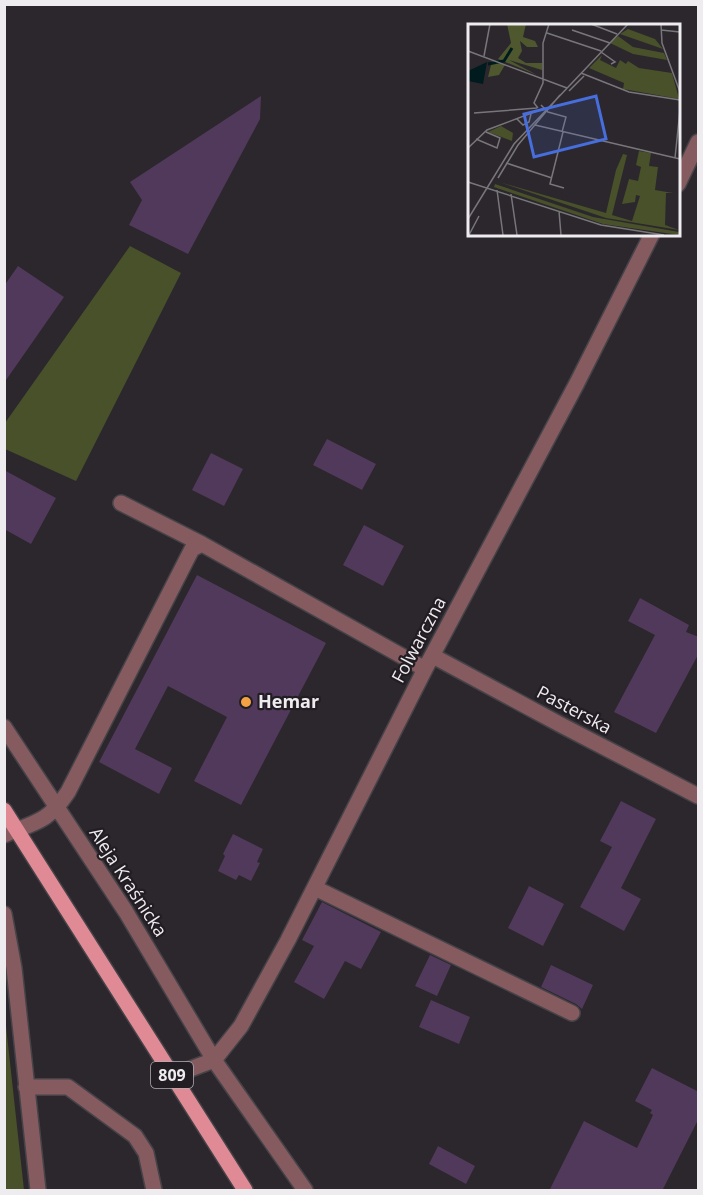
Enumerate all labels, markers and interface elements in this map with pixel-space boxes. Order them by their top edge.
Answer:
inset map [468,24,679,236]
street label: Folwarczna [385,592,451,687]
street label: Pasterska [533,679,616,739]
place label: Hemar [258,689,319,713]
marker: Hemar [239,695,253,709]
street label: Aleja Kraśnicka [84,822,173,941]
road number: 809 [151,1062,193,1088]

